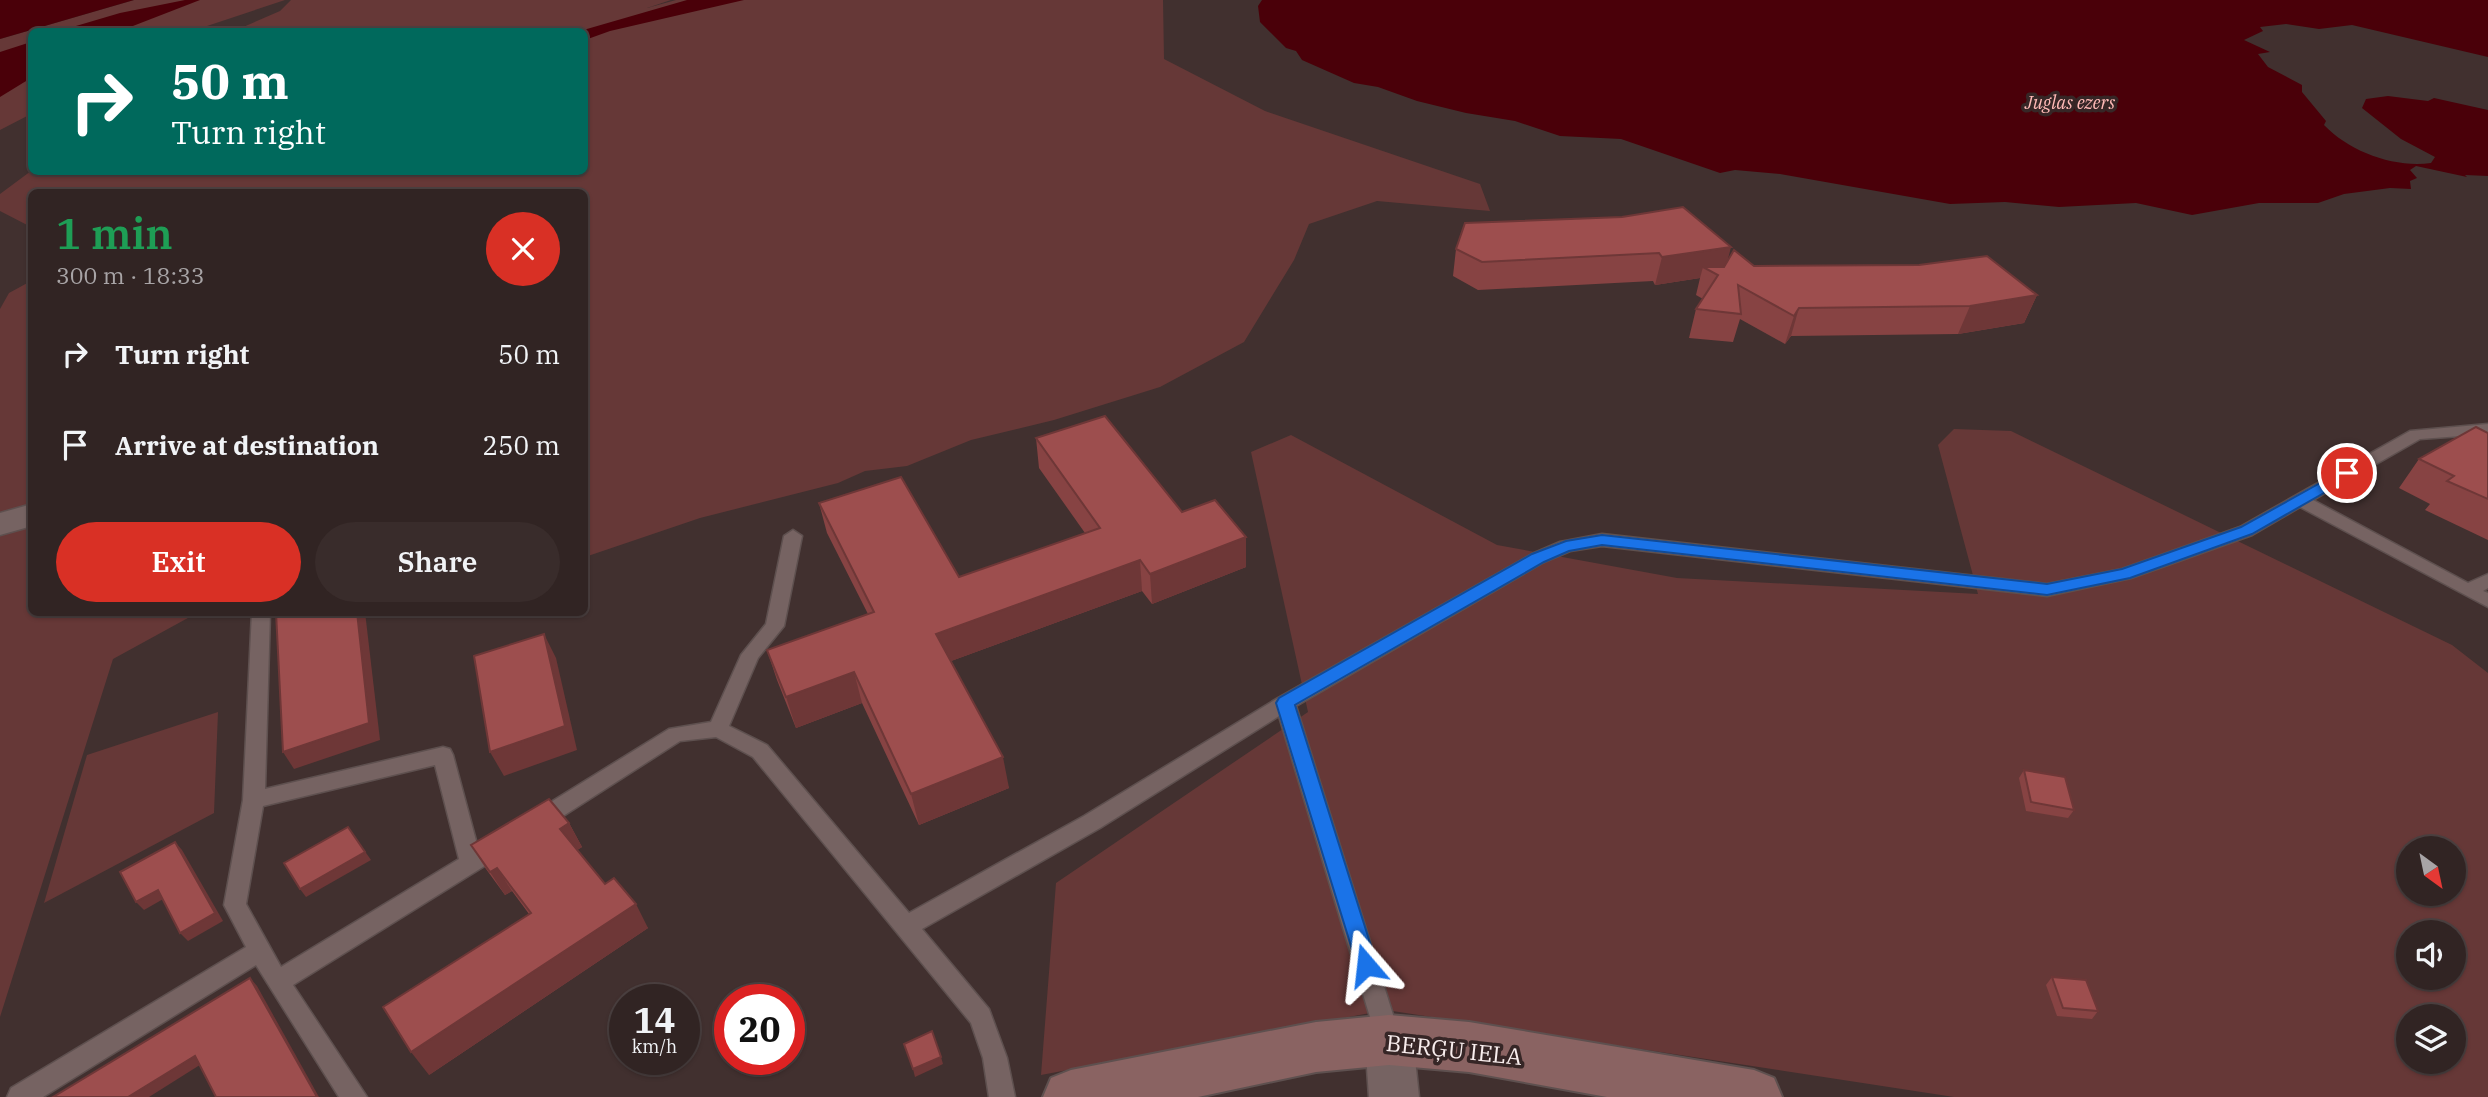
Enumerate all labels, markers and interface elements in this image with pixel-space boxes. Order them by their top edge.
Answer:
text: 50 m [171,49,289,112]
icon: right [56,56,147,147]
water label: Juglas ezers [2024,91,2115,114]
text: Turn right [171,111,326,153]
text: 1 min [56,206,173,261]
button: close [486,212,560,286]
text: 300 m · 18:33 [56,260,205,290]
icon: right [56,335,94,373]
text: Turn right [115,337,249,371]
text: 50 m [498,337,560,371]
icon: arrive [56,426,94,464]
text: Arrive at destination [115,428,379,462]
text: 250 m [482,428,560,462]
pin [2317,443,2377,503]
icon: arrive [2328,454,2366,492]
button: Exit [56,522,301,602]
button: Share [315,522,560,602]
north arrow [2396,836,2466,906]
map controls [2396,836,2466,1074]
button: sound [2396,920,2466,990]
position arrow [1329,928,1403,1002]
speed limit sign: 20 [714,984,805,1075]
text: 14 [633,997,676,1043]
button: layers [2396,1004,2466,1074]
street label: BERĢU IELA [1385,1027,1524,1071]
text: km/h [632,1035,677,1058]

